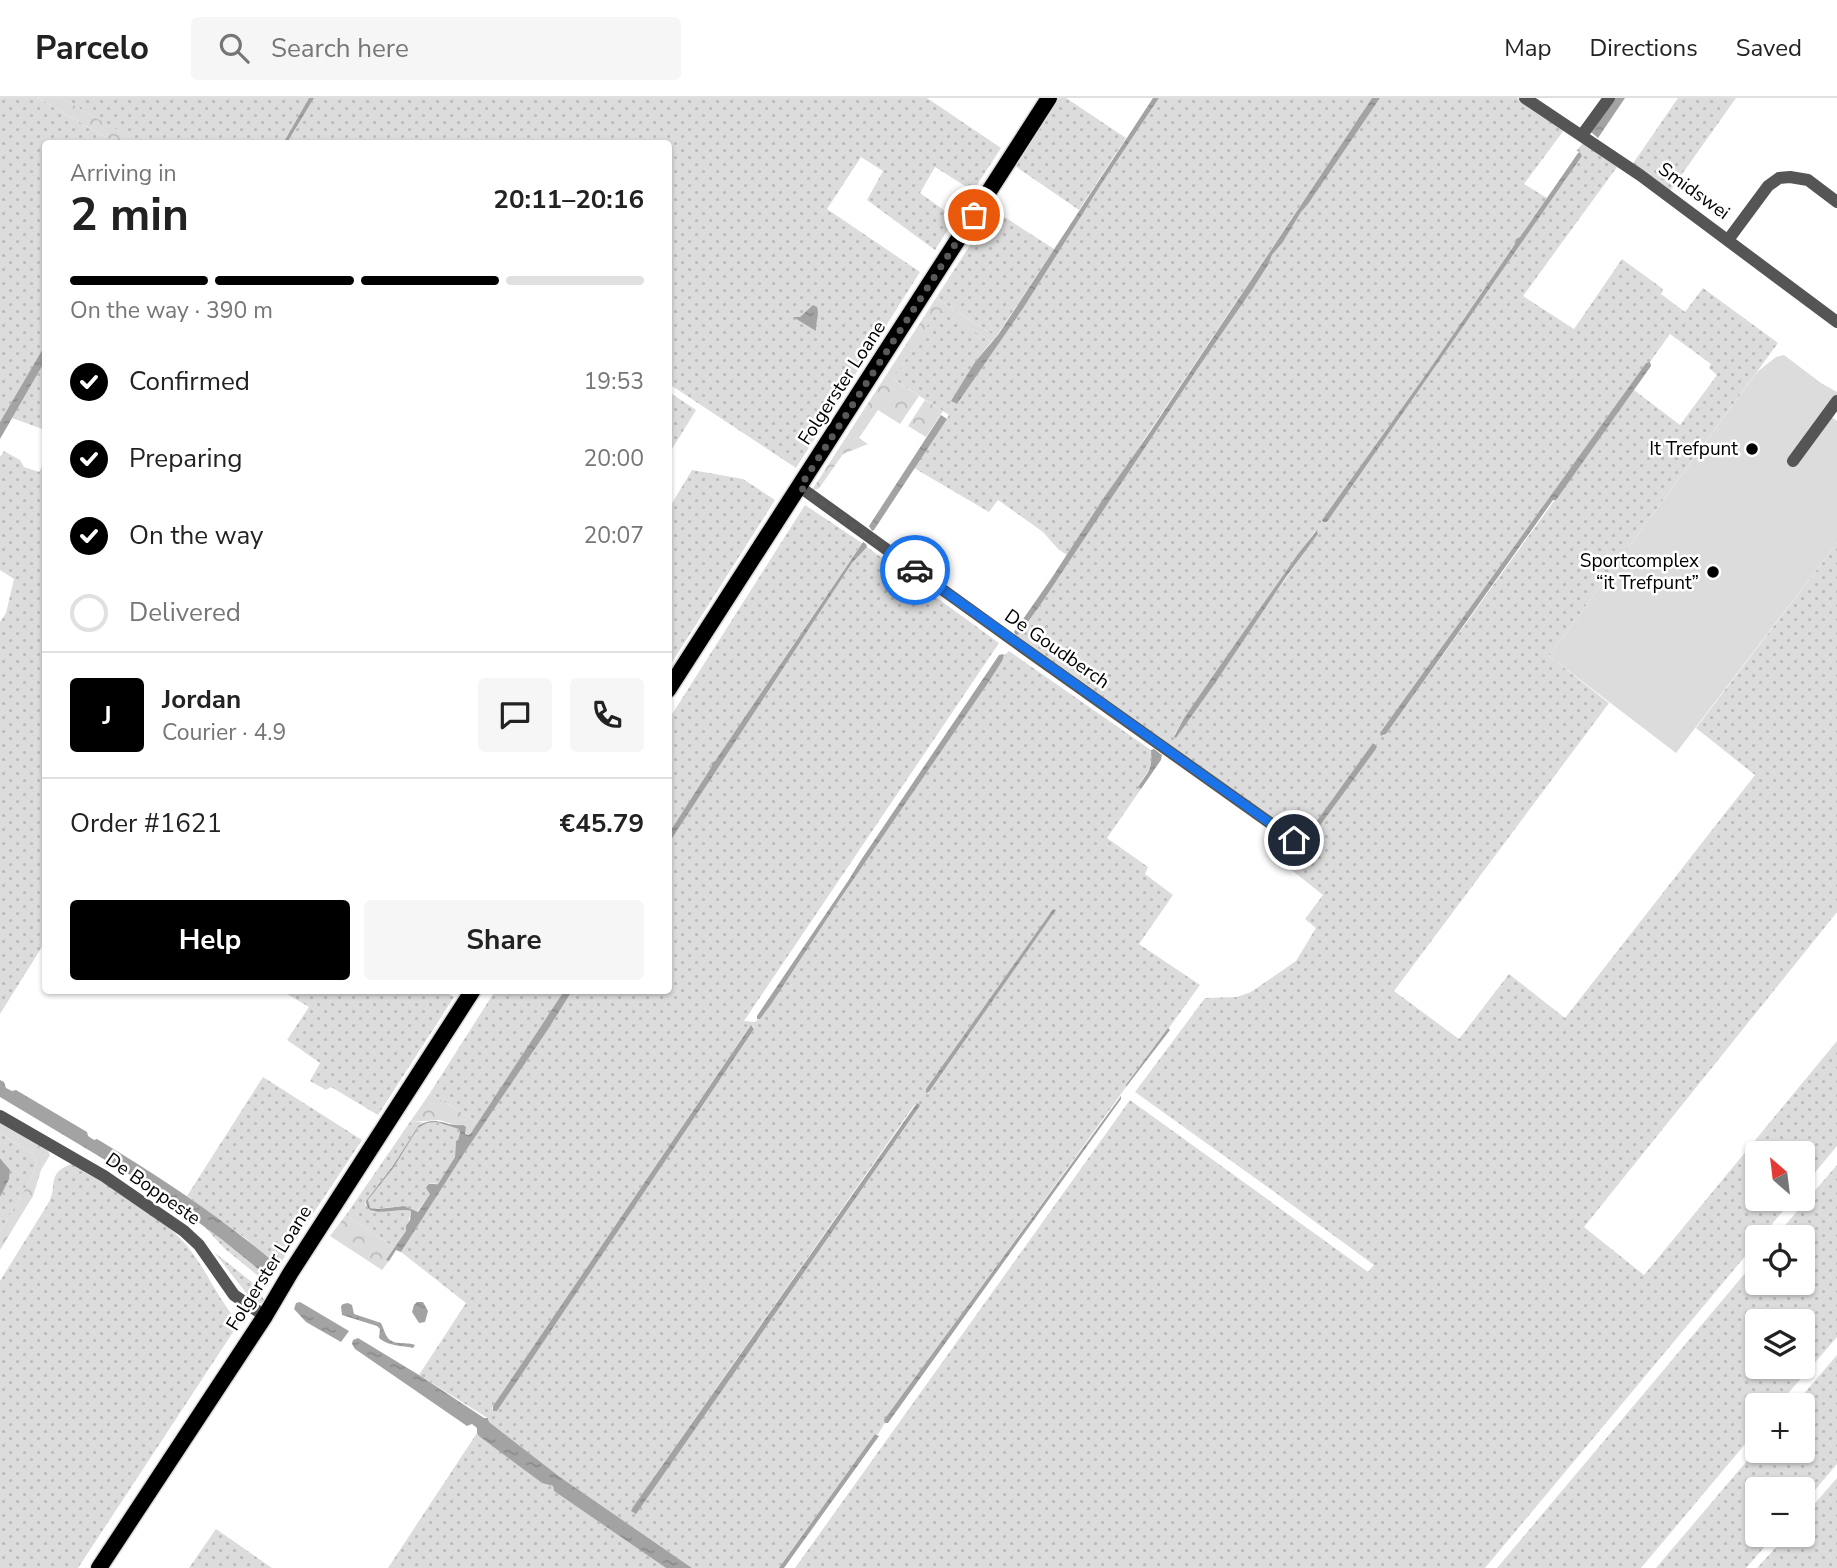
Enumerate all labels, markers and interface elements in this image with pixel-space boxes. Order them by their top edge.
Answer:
search box [191,17,681,80]
text: Parcelo [35,26,149,71]
icon: search [215,29,253,67]
text: Search here [271,31,409,66]
text: Map [1504,32,1551,64]
text: Directions [1589,32,1698,64]
text: Saved [1736,32,1802,64]
street label: Smidswei [1653,156,1735,226]
text: Arriving in [70,158,177,189]
text: 20:11–20:16 [493,182,644,217]
text: 2 min [70,183,189,246]
pin [944,185,1004,245]
icon: bag [955,196,993,234]
text: On the way · 390 m [70,295,273,326]
street label: Folgerster Loane [792,316,892,450]
icon: check [70,363,108,401]
text: Confirmed [129,364,250,399]
text: 19:53 [584,366,644,397]
place label: It Trefpunt [1649,436,1738,462]
icon: check [70,440,108,478]
text: Preparing [129,441,242,476]
marker: It Trefpunt [1744,441,1760,457]
text: 20:00 [584,443,644,474]
icon: check [70,517,108,555]
text: On the way [129,518,263,553]
text: 20:07 [584,520,644,551]
courier [880,535,950,605]
place label: Sportcomplex “it Trefpunt” [1580,548,1699,596]
icon: car [896,551,934,589]
marker: Sportcomplex “it Trefpunt” [1705,564,1721,580]
text: Delivered [129,595,241,630]
street label: De Goudberch [999,603,1115,695]
button: chat [478,678,552,752]
button: phone [570,678,644,752]
text: Jordan [162,682,241,717]
text: J [102,698,112,733]
text: Courier · 4.9 [162,717,286,748]
text: Order #1621 [70,806,222,841]
text: €45.79 [560,806,644,841]
pin [1264,810,1324,870]
icon: home [1275,821,1313,859]
button: Help [70,900,350,980]
button: Share [364,900,644,980]
north arrow [1745,1141,1815,1211]
map controls [1745,1141,1815,1547]
street label: De Boppeste [100,1147,206,1231]
street label: Folgerster Loane [220,1200,318,1336]
button: locate [1745,1225,1815,1295]
button: layers [1745,1309,1815,1379]
button: + [1745,1393,1815,1463]
button: − [1745,1477,1815,1547]

